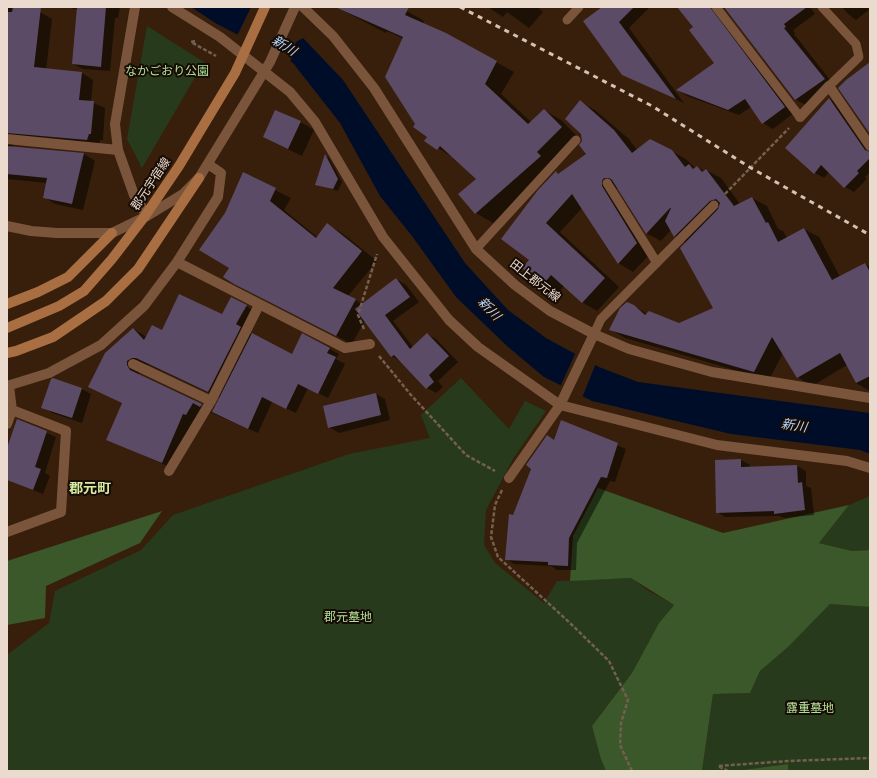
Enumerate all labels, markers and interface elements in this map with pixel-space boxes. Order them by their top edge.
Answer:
water label: 新川 [269,32,299,60]
park label: なかごおり公園 [125,64,209,78]
street label: 郡元宇宿線 [128,155,174,213]
street label: 田上郡元線 [507,257,563,305]
water label: 新川 [474,294,504,324]
water label: 新川 [780,416,808,436]
district label: 郡元町 [69,481,111,497]
park label: 郡元墓地 [324,610,372,624]
park label: 露重墓地 [786,701,834,715]

